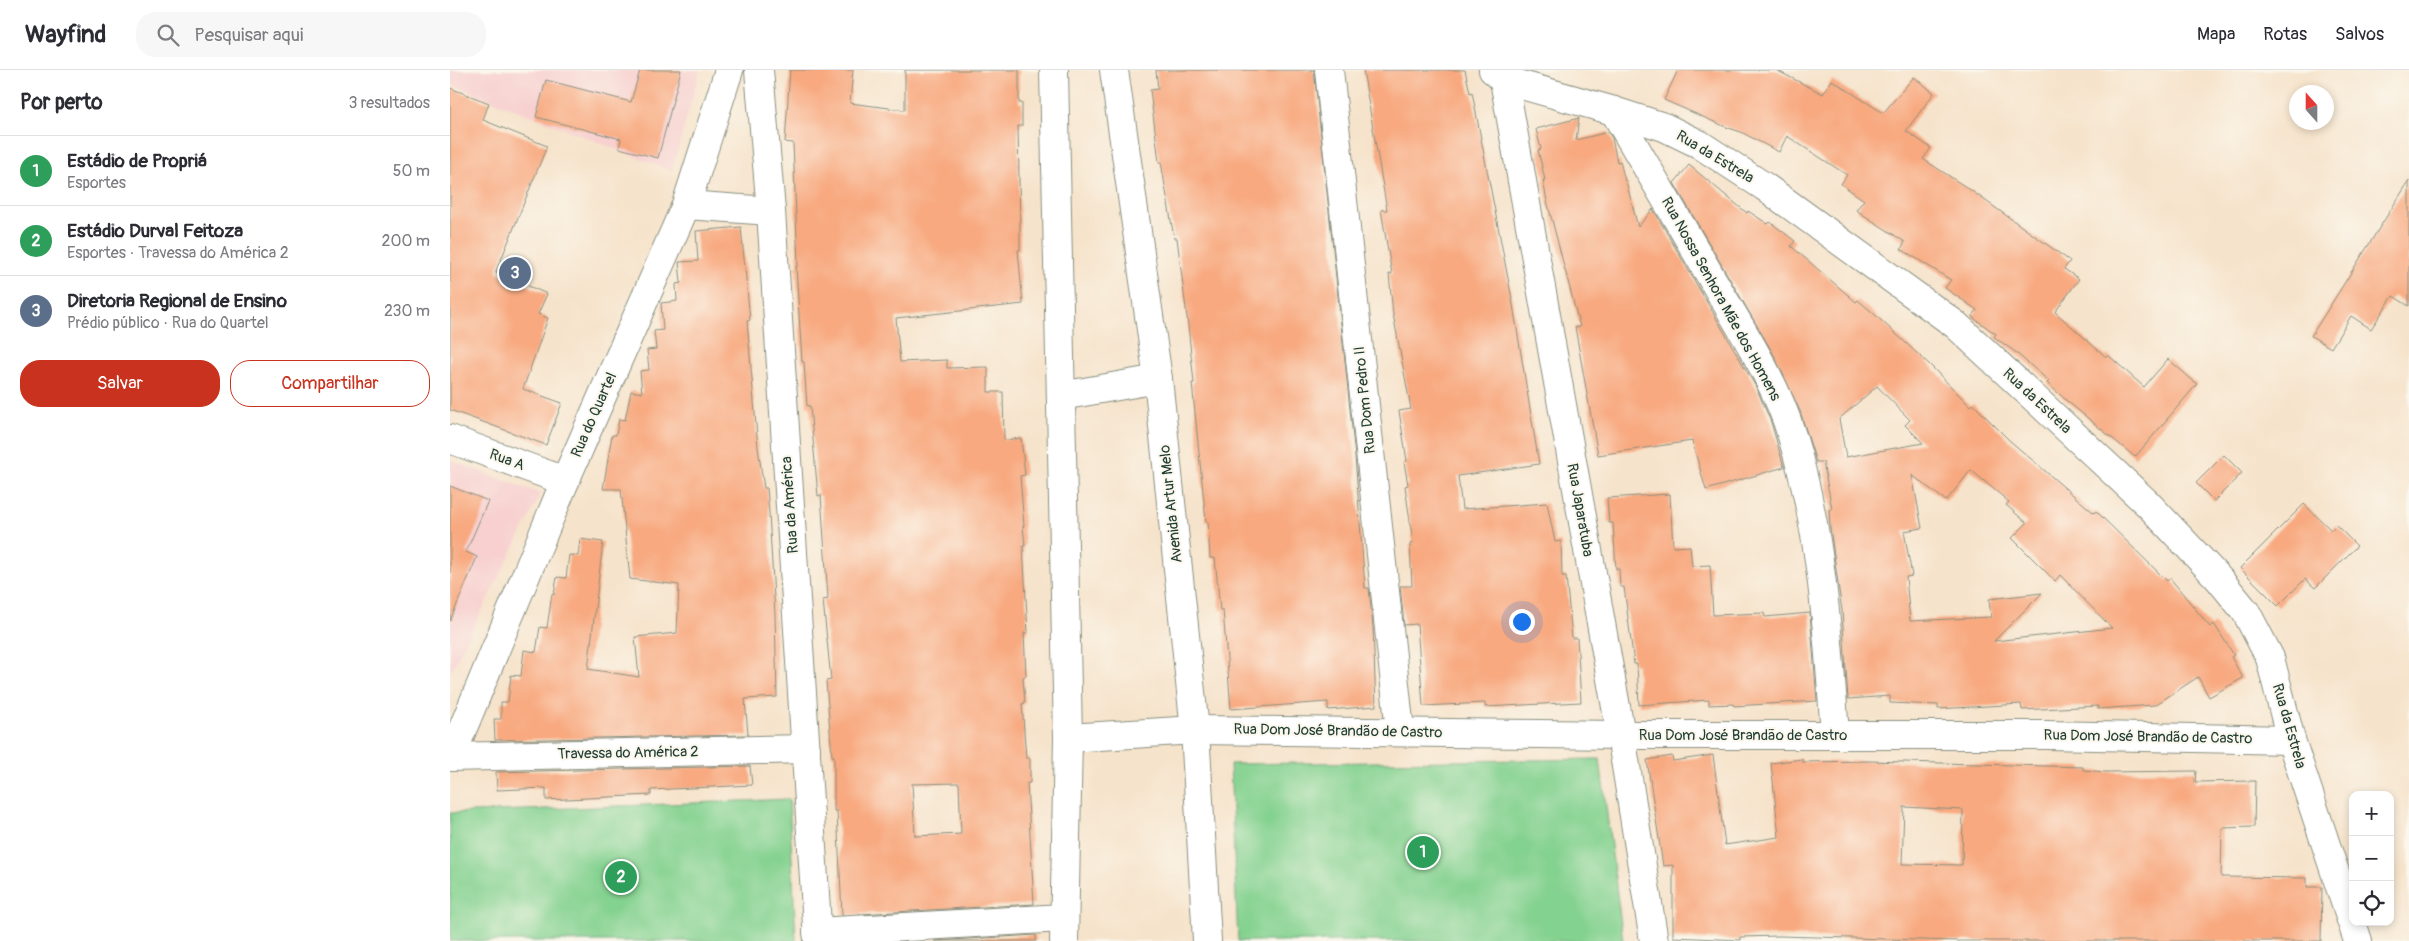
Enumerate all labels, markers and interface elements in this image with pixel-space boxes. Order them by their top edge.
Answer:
search box [136,12,486,57]
text: Wayfind [25,20,106,49]
icon: search [154,21,182,49]
text: Pesquisar aqui [194,23,303,47]
text: Mapa [2197,23,2235,46]
text: Rotas [2263,23,2307,46]
text: Salvos [2335,23,2384,46]
north arrow [2289,85,2334,130]
text: Por perto [20,89,102,116]
text: 3 resultados [348,93,430,113]
street label: Rua da Estrela [1673,126,1757,188]
text: Estádio de Propriá [67,149,207,173]
text: 1 [33,161,39,181]
text: 50 m [393,161,430,181]
text: Esportes [67,173,126,193]
street label: Rua Nossa Senhora Mãe dos Homens [1657,194,1785,404]
text: Estádio Durval Feitoza [67,219,243,243]
text: 2 [32,231,40,251]
text: 200 m [382,231,430,251]
text: Esportes · Travessa do América 2 [67,243,289,263]
pin: 3 [499,254,531,292]
text: Diretoria Regional de Ensino [67,289,287,313]
text: 3 [32,301,40,321]
text: 230 m [384,301,430,321]
text: Prédio público · Rua do Quartel [67,313,269,333]
street label: Rua Dom Pedro II [1350,345,1380,455]
button: Salvar [20,360,220,407]
button: Compartilhar [230,360,430,407]
street label: Rua da Estrela [1998,364,2076,438]
street label: Rua do Quartel [567,370,621,460]
street label: Avenida Artur Melo [1155,444,1187,564]
street label: Rua A [487,445,528,475]
street label: Rua da América [777,456,803,554]
street label: Rua Japaratuba [1562,462,1598,558]
your location [1509,609,1535,635]
street label: Rua da Estrela [2268,681,2310,771]
street label: Rua Dom José Brandão de Castro [1233,720,1443,742]
street label: Rua Dom José Brandão de Castro [1639,726,1847,745]
street label: Rua Dom José Brandão de Castro [2043,726,2253,748]
street label: Travessa do América 2 [557,742,699,764]
map controls [2349,791,2394,926]
button: + [2349,791,2394,836]
pin: 1 [1407,833,1439,871]
button: − [2349,836,2394,881]
pin: 2 [605,858,637,896]
button: locate [2349,881,2394,926]

